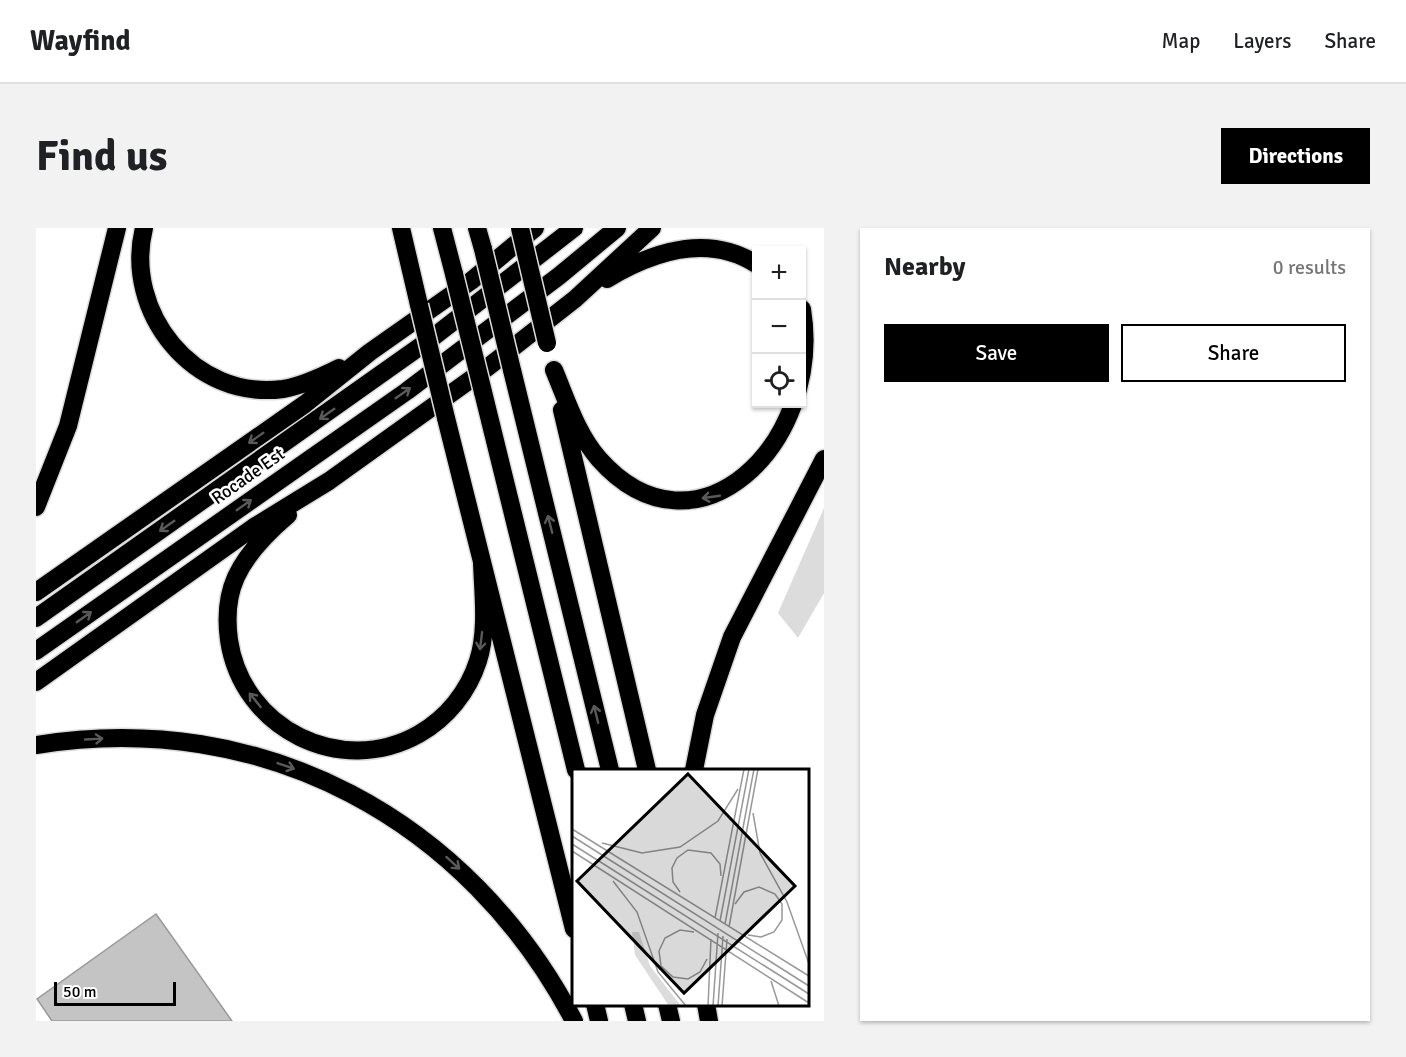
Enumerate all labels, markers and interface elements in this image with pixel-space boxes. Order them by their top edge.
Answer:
text: Wayfind [30,24,131,58]
text: Map [1162,28,1200,54]
text: Layers [1233,28,1291,54]
text: Share [1324,28,1376,54]
button: Directions [1221,128,1370,184]
text: Find us [36,131,167,182]
map controls [752,246,806,408]
button: + [752,246,806,300]
text: Nearby [884,251,965,283]
text: 0 results [1273,255,1346,280]
button: − [752,300,806,354]
button: Save [884,324,1109,382]
button: Share [1121,324,1346,382]
button: locate [752,354,806,408]
one-way arrow [395,387,411,400]
one-way arrow [319,407,335,420]
one-way arrow [249,432,265,444]
street label: Rocade Est [207,443,289,509]
one-way arrow [701,492,721,503]
one-way arrow [235,499,251,511]
one-way arrow [543,515,555,534]
one-way arrow [160,520,176,532]
one-way arrow [75,611,91,623]
one-way arrow [476,631,487,650]
one-way arrow [249,693,262,709]
one-way arrow [590,705,602,724]
one-way arrow [84,733,104,744]
one-way arrow [276,761,295,772]
inset map [572,769,809,1006]
one-way arrow [446,856,461,870]
scale bar [54,979,176,1006]
text: 50 m [63,982,97,1002]

